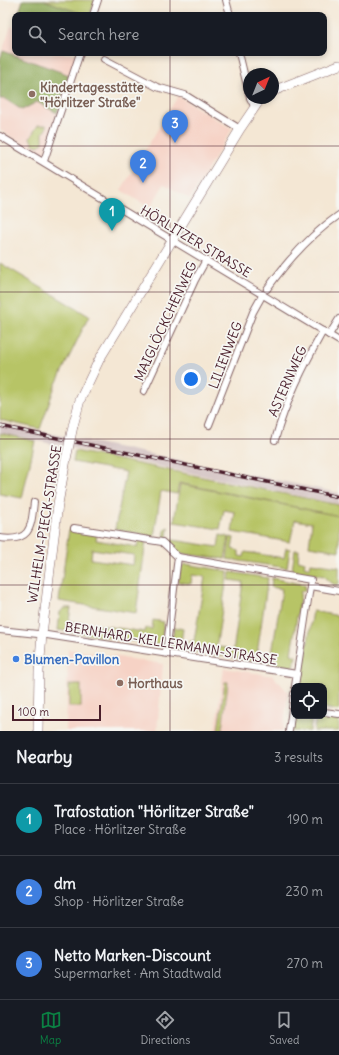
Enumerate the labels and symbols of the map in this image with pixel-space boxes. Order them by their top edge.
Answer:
north arrow [243,68,279,104]
place label: Kindertagesstätte "Hörlitzer Straße" [40,79,144,111]
marker: Kindertagesstätte "Hörlitzer Straße" [27,89,37,99]
pin: 3 [162,110,188,143]
pin: 2 [130,150,156,183]
pin: 1 [99,198,125,231]
street label: HÖRLITZER STRASSE [137,201,255,281]
street label: MAIGLÖCKCHENWEG [129,258,201,384]
street label: LILIENWEG [205,319,246,391]
street label: ASTERNWEG [264,343,311,419]
your location [181,369,201,389]
street label: WILHELM-PIECK-STRASSE [24,443,65,604]
street label: BERNHARD-KELLERMANN-STRASSE [64,618,279,669]
place label: Blumen-Pavillon [24,651,120,668]
marker: Blumen-Pavillon [11,654,21,664]
place label: Horthaus [128,675,183,692]
marker: Horthaus [115,678,125,688]
scale bar [12,703,101,722]

